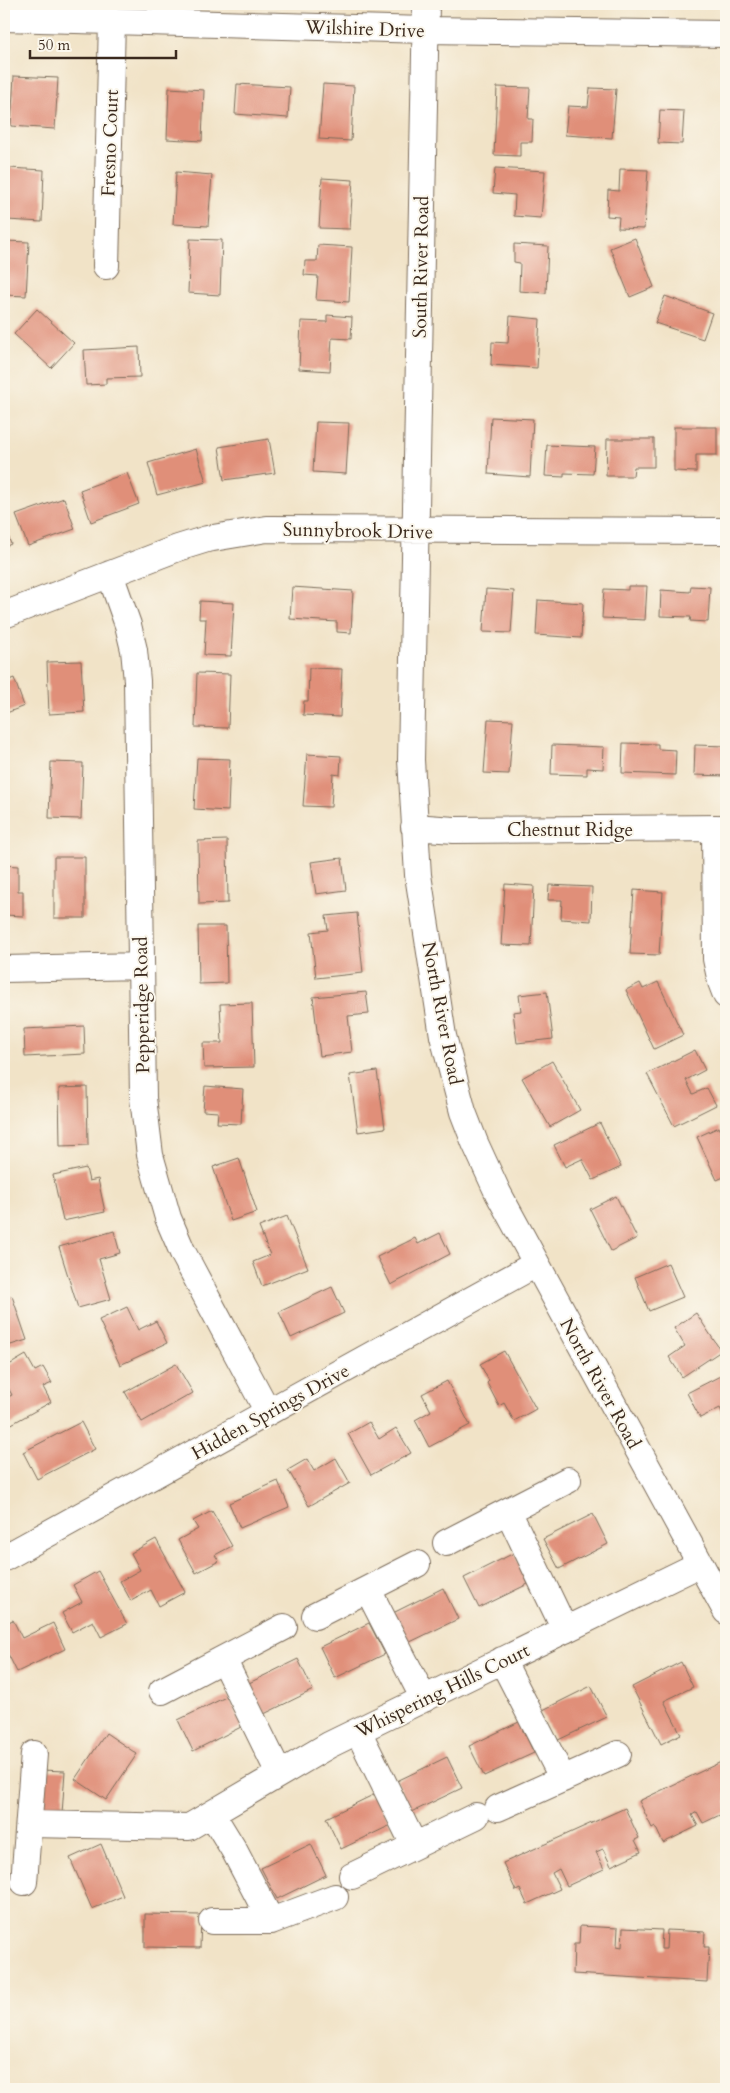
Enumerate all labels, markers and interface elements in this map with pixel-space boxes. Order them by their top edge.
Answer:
street label: Wilshire Drive [304,14,425,44]
scale bar [30,28,176,60]
text: 50 m [38,35,70,55]
street label: Fresno Court [95,89,125,197]
street label: South River Road [407,196,435,338]
street label: Sunnybrook Drive [283,517,433,545]
street label: Chestnut Ridge [507,817,633,843]
street label: Pepperidge Road [128,936,156,1074]
street label: North River Road [415,939,469,1087]
street label: North River Road [553,1314,647,1453]
street label: Hidden Springs Drive [187,1358,354,1466]
street label: Whispering Hills Court [350,1637,534,1745]

